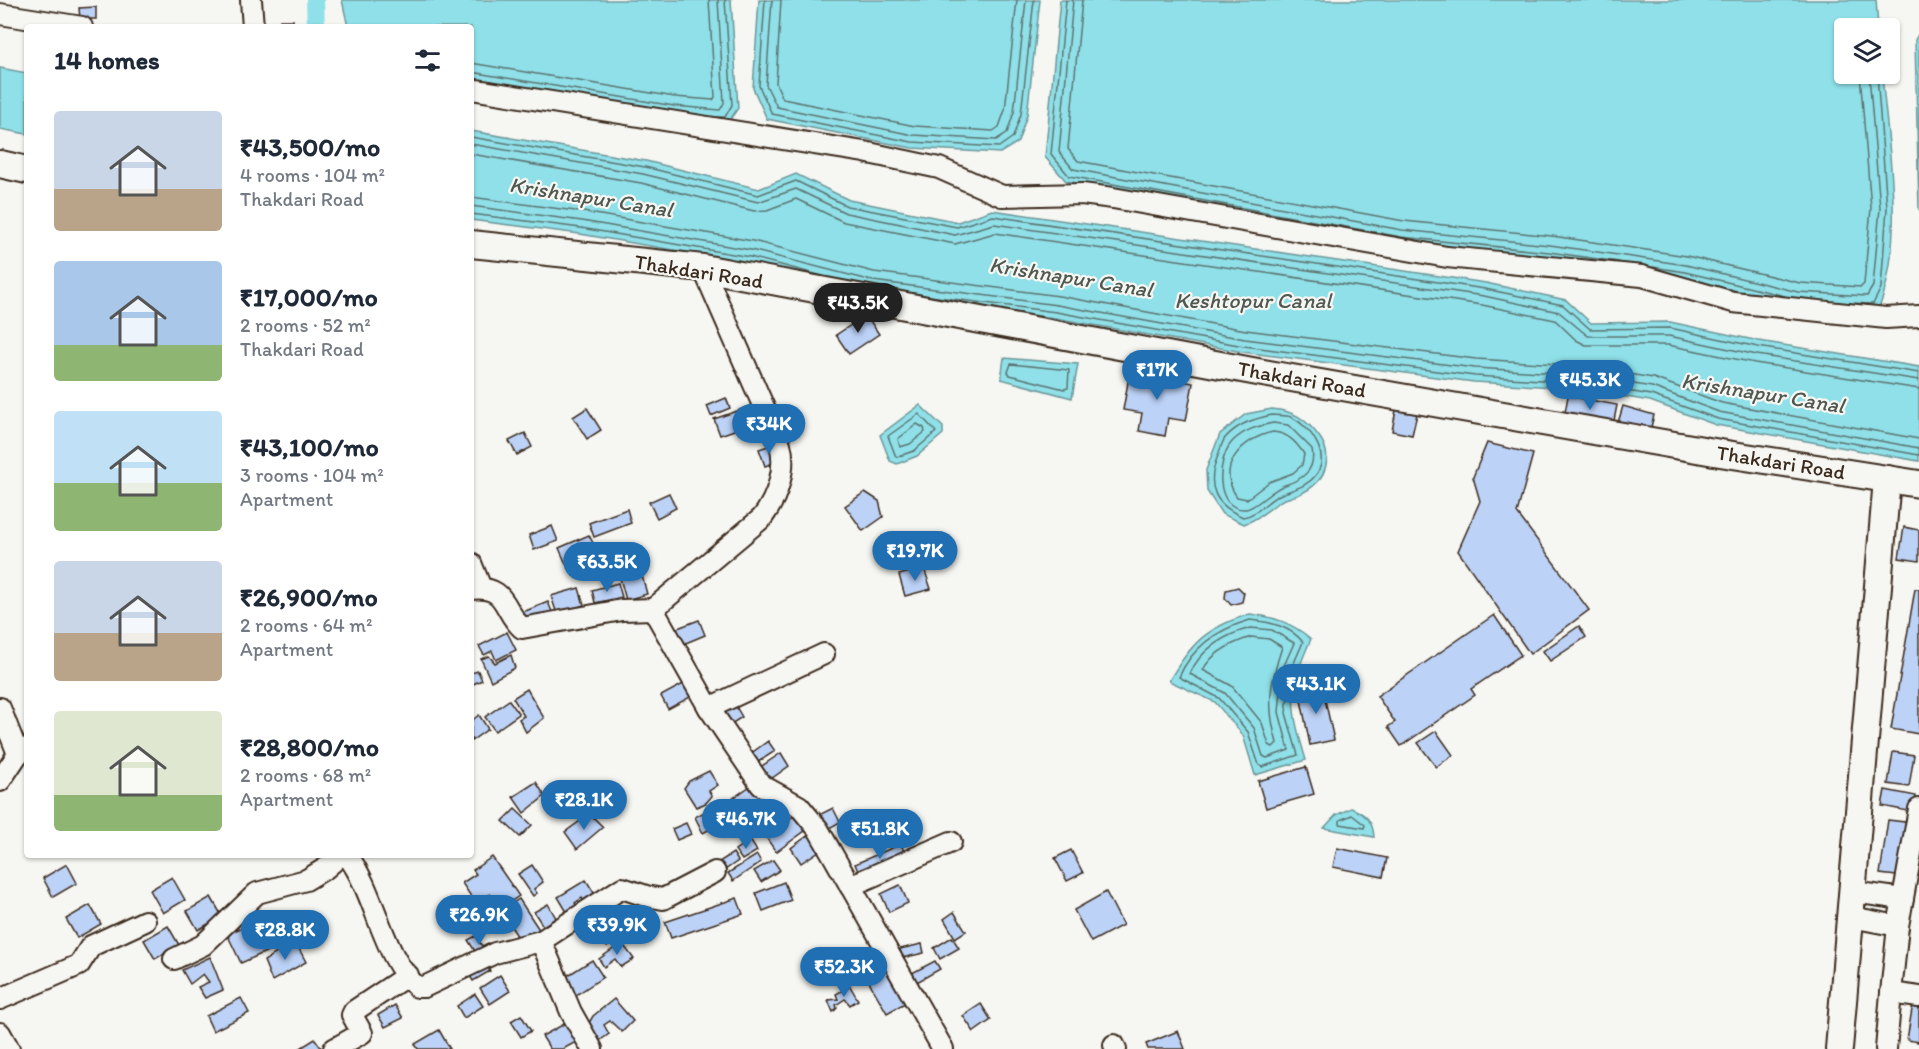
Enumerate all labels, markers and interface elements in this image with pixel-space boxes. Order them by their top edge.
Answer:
map controls [1834,18,1900,84]
button: layers [1834,18,1900,84]
text: 14 homes [54,44,160,76]
icon: filters [411,44,444,77]
text: ₹43,500/mo [240,131,380,163]
icon: home [102,135,174,207]
text: 4 rooms · 104 m² [240,163,385,187]
water label: Krishnapur Canal [508,171,676,223]
text: Thakdari Road [240,187,364,211]
street label: Thakdari Road [633,249,765,293]
water label: Krishnapur Canal [988,251,1156,303]
text: ₹17,000/mo [240,281,378,313]
pin: ₹43.5K [809,283,907,334]
icon: home [102,285,174,357]
water label: Keshtopur Canal [1174,287,1333,314]
text: ₹43.5K [828,290,888,314]
text: 2 rooms · 52 m² [240,313,371,337]
text: Thakdari Road [240,337,364,361]
pin: ₹17K [1121,350,1193,401]
street label: Thakdari Road [1236,355,1368,403]
text: ₹17K [1136,357,1178,381]
pin: ₹45.3K [1541,360,1639,411]
text: ₹45.3K [1560,367,1620,391]
water label: Krishnapur Canal [1680,367,1848,419]
pin: ₹34K [733,404,805,455]
text: ₹34K [746,411,792,435]
text: ₹43,100/mo [240,431,379,463]
icon: home [102,435,174,507]
street label: Thakdari Road [1715,440,1847,484]
text: 3 rooms · 104 m² [240,463,384,487]
text: Apartment [240,487,333,511]
pin: ₹19.7K [866,531,964,582]
text: ₹19.7K [886,538,944,562]
pin: ₹63.5K [558,542,656,593]
text: ₹63.5K [577,549,637,573]
text: ₹26,900/mo [240,581,378,613]
icon: home [102,585,174,657]
text: 2 rooms · 64 m² [240,613,372,637]
text: Apartment [240,637,333,661]
pin: ₹43.1K [1267,664,1365,715]
text: ₹43.1K [1286,671,1346,695]
text: ₹28,800/mo [240,731,379,763]
icon: home [102,735,174,807]
text: 2 rooms · 68 m² [240,763,371,787]
pin: ₹28.1K [535,780,633,831]
text: Apartment [240,787,333,811]
text: ₹28.1K [555,787,613,811]
pin: ₹46.7K [697,799,795,850]
text: ₹46.7K [716,806,776,830]
pin: ₹51.8K [831,809,929,860]
text: ₹51.8K [851,816,909,840]
pin: ₹26.9K [430,895,528,946]
text: ₹26.9K [449,902,509,926]
pin: ₹39.9K [568,905,666,956]
pin: ₹28.8K [236,910,334,961]
text: ₹39.9K [587,912,647,936]
text: ₹28.8K [255,917,315,941]
pin: ₹52.3K [795,947,893,998]
text: ₹52.3K [814,954,874,978]

